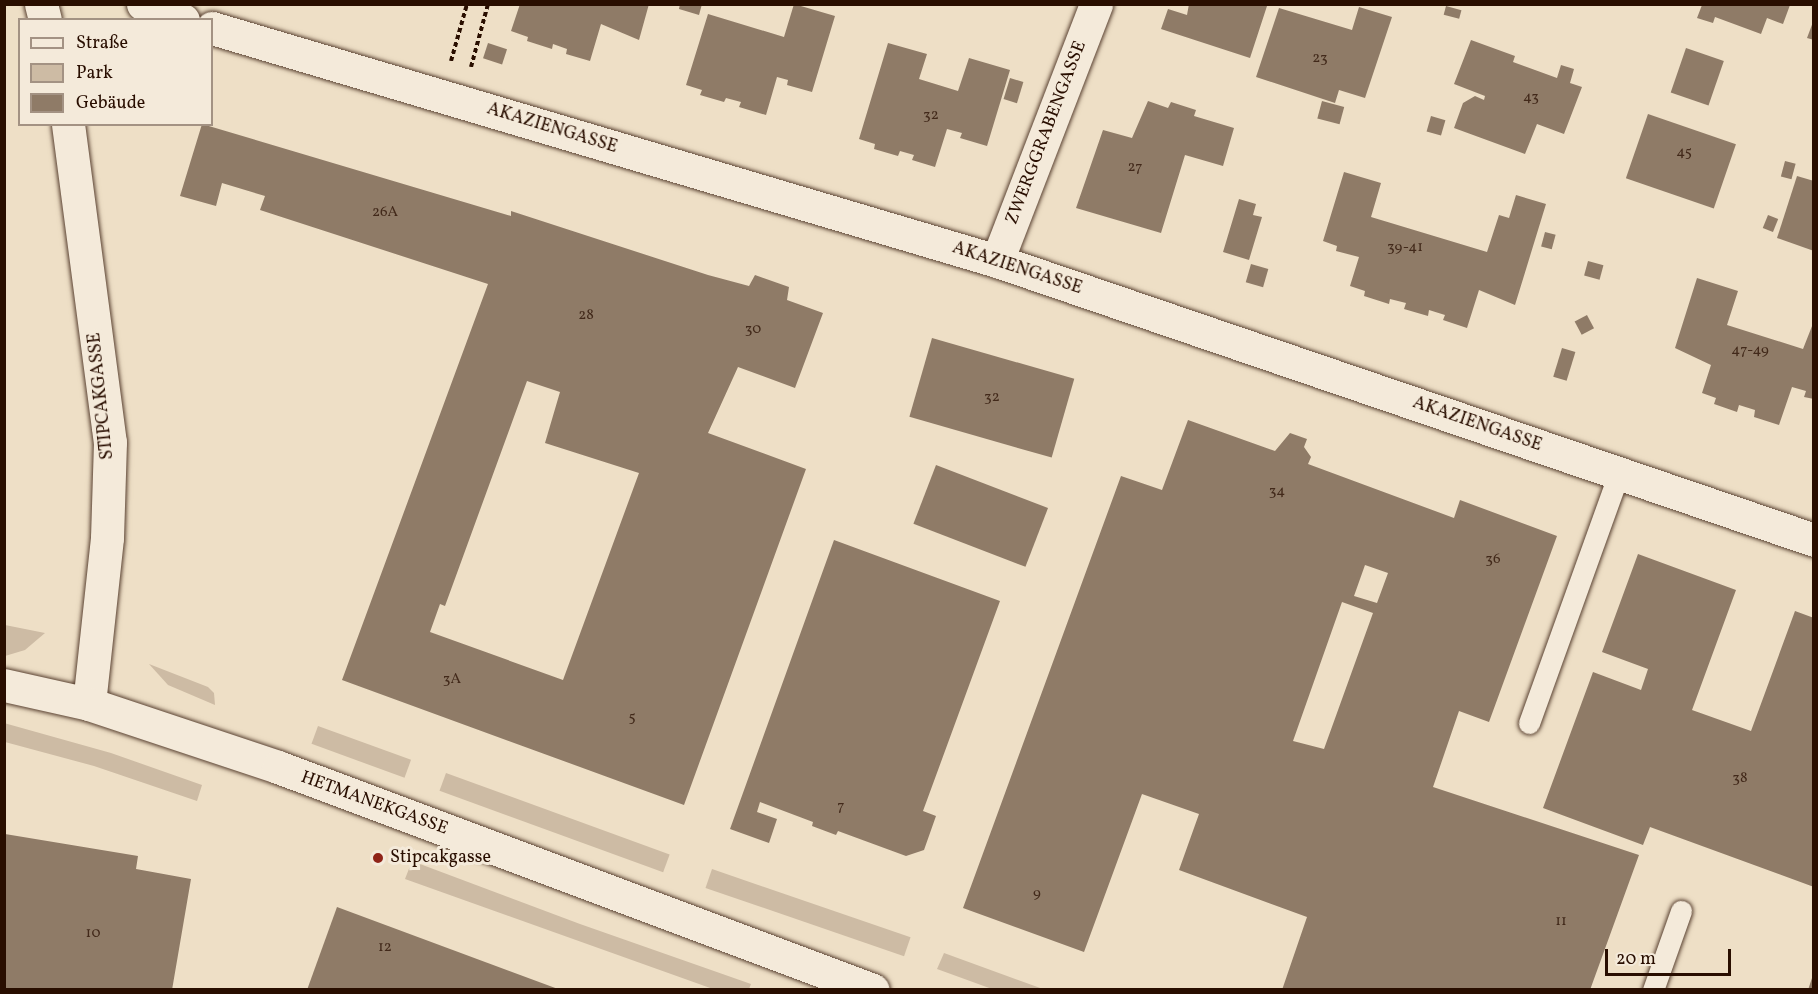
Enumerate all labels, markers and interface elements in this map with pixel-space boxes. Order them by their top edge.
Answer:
legend [18,18,213,126]
text: Straße [76,31,128,56]
street label: ZWERGGRABENGASSE [1002,38,1092,228]
house number: 23 [1312,50,1328,68]
text: Park [76,61,113,86]
house number: 43 [1523,89,1539,107]
text: Gebäude [76,91,145,116]
street label: AKAZIENGASSE [484,99,620,159]
house number: 32 [923,107,939,125]
house number: 45 [1676,144,1692,162]
house number: 27 [1128,159,1142,177]
house number: 26A [372,204,398,222]
street label: AKAZIENGASSE [949,238,1085,300]
house number: 39-41 [1387,239,1423,257]
house number: 28 [578,307,594,325]
house number: 30 [745,321,761,339]
street label: STIPCAKGASSE [85,331,119,461]
house number: 47-49 [1731,342,1769,360]
house number: 32 [984,389,1000,407]
street label: AKAZIENGASSE [1409,393,1545,457]
house number: 34 [1269,483,1285,501]
house number: 36 [1485,551,1501,569]
house number: 3A [443,671,461,689]
house number: 5 [628,709,636,727]
street label: HETMANEKGASSE [297,767,451,841]
house number: 38 [1732,770,1748,788]
house number: 7 [837,798,845,816]
place label: Stipcakgasse [390,847,491,869]
marker: Stipcakgasse [371,851,385,865]
house number: 9 [1033,885,1041,903]
house number: 11 [1555,913,1567,931]
house number: 10 [86,925,100,943]
scale bar [1608,937,1734,975]
house number: 12 [378,939,392,957]
text: 20 m [1616,947,1656,972]

